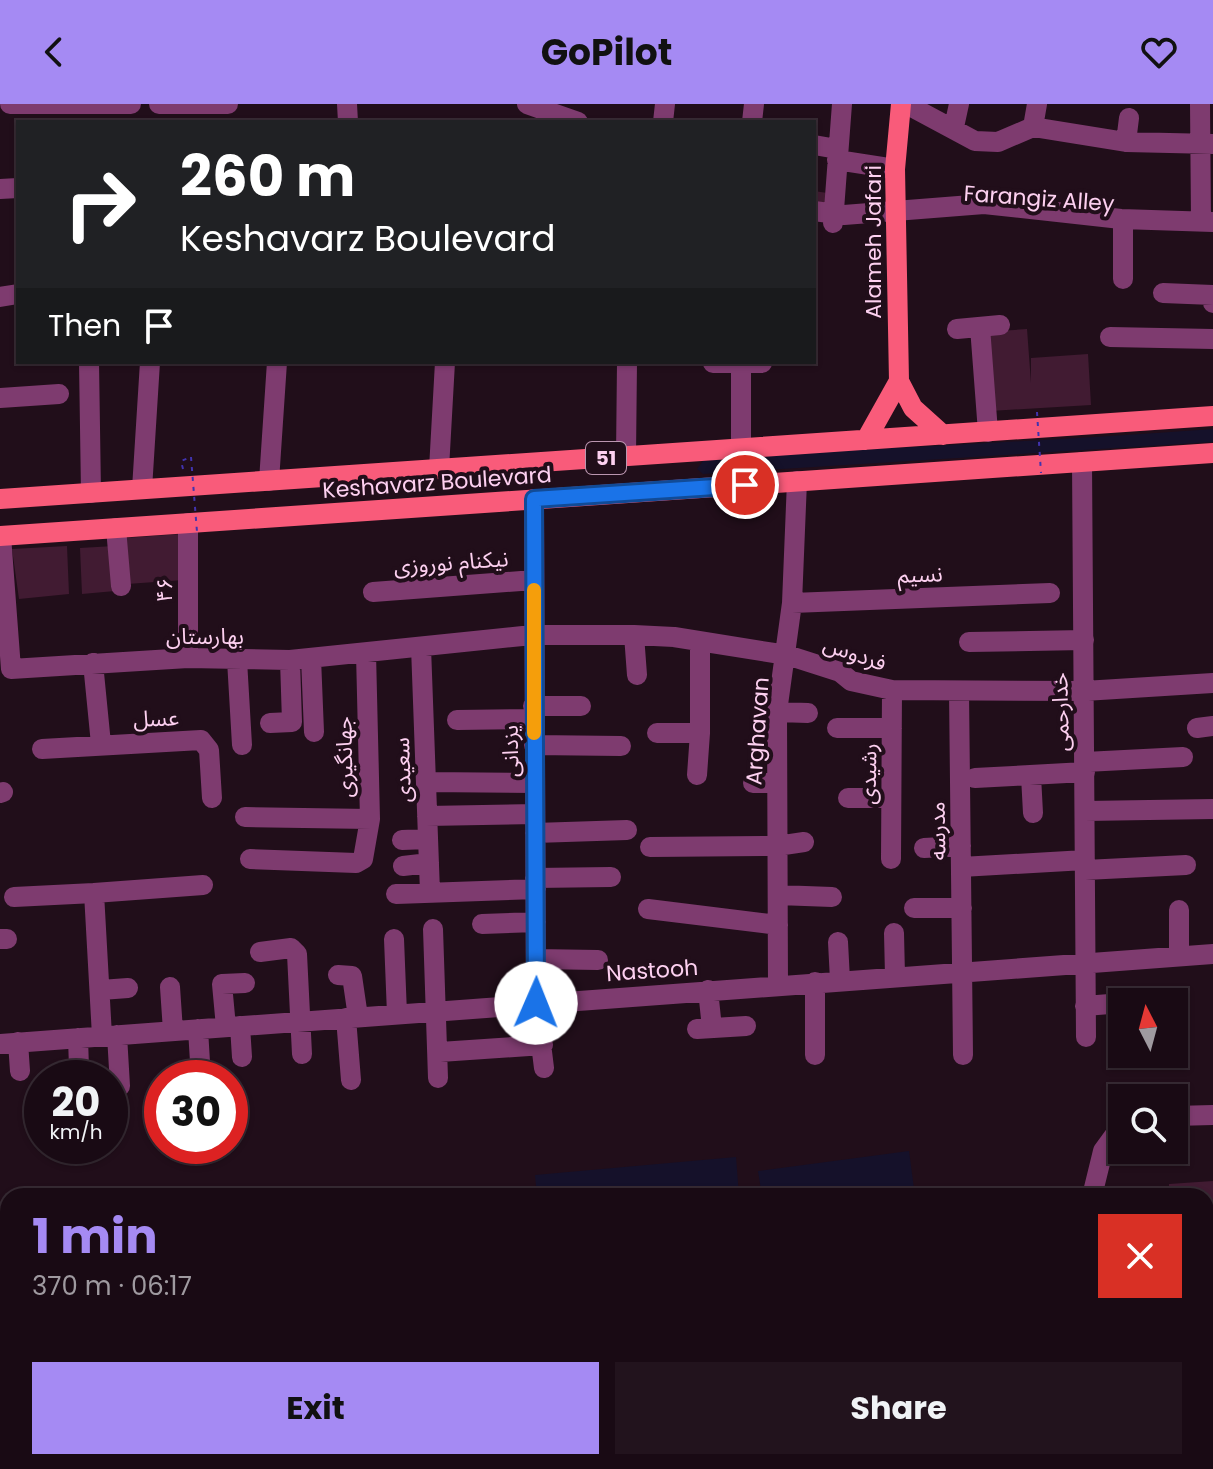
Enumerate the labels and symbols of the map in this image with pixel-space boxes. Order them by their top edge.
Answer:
street label: Alameh Jafari [858,165,889,319]
street label: Farangiz Alley [963,178,1116,219]
road number: 51 [586,442,626,474]
pin [711,451,779,519]
street label: Keshavarz Boulevard [321,459,553,506]
street label: نیکنام نوروزی [393,543,509,583]
street label: نسیم [897,558,943,592]
street label: ۴۶ [149,577,180,603]
street label: بهارستان [166,621,244,652]
street label: فردوس [819,628,891,679]
street label: خدارحمی [1044,672,1077,752]
street label: Arghavan [738,676,777,786]
street label: عسل [133,702,179,735]
street label: جهانگیری [328,716,361,798]
street label: یزدانی [495,724,526,777]
street label: سعیدی [386,737,419,803]
street label: رشیدی [852,743,885,805]
street label: مدرسه [921,801,954,861]
street label: Nastooh [605,952,699,989]
position arrow [494,961,578,1045]
north arrow [1108,988,1188,1068]
speed limit sign: 30 [144,1060,248,1164]

